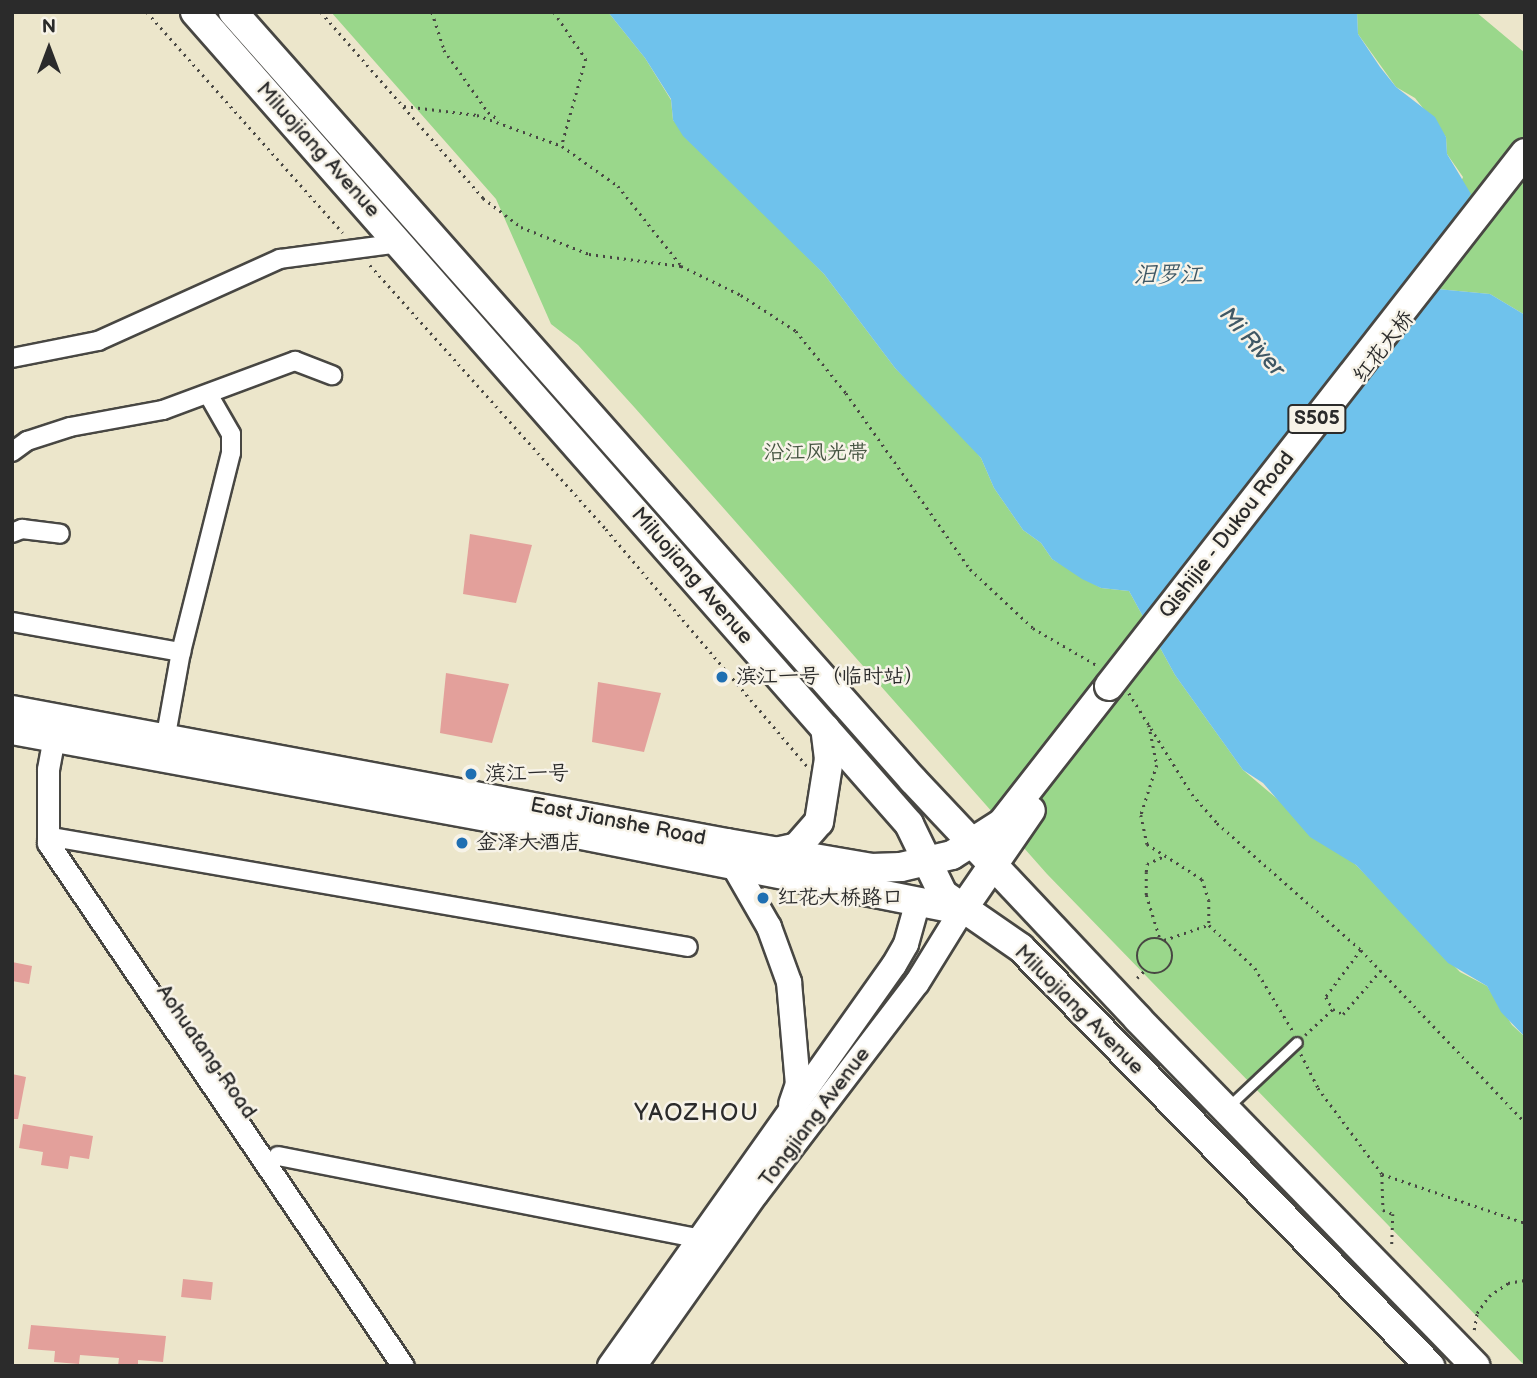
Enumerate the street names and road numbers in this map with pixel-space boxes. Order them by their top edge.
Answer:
street label: Miluojiang Avenue [251,77,385,223]
street label: 红花大桥 [1348,306,1420,388]
road number: S505 [1287,404,1347,434]
street label: Qishijie - Dukou Road [1154,446,1300,624]
street label: Miluojiang Avenue [626,503,758,649]
street label: East Jianshe Road [528,793,708,851]
street label: Miluojiang Avenue [1009,940,1149,1080]
street label: Aohuatang Road [150,980,262,1124]
street label: Tongjiang Avenue [754,1042,876,1192]

